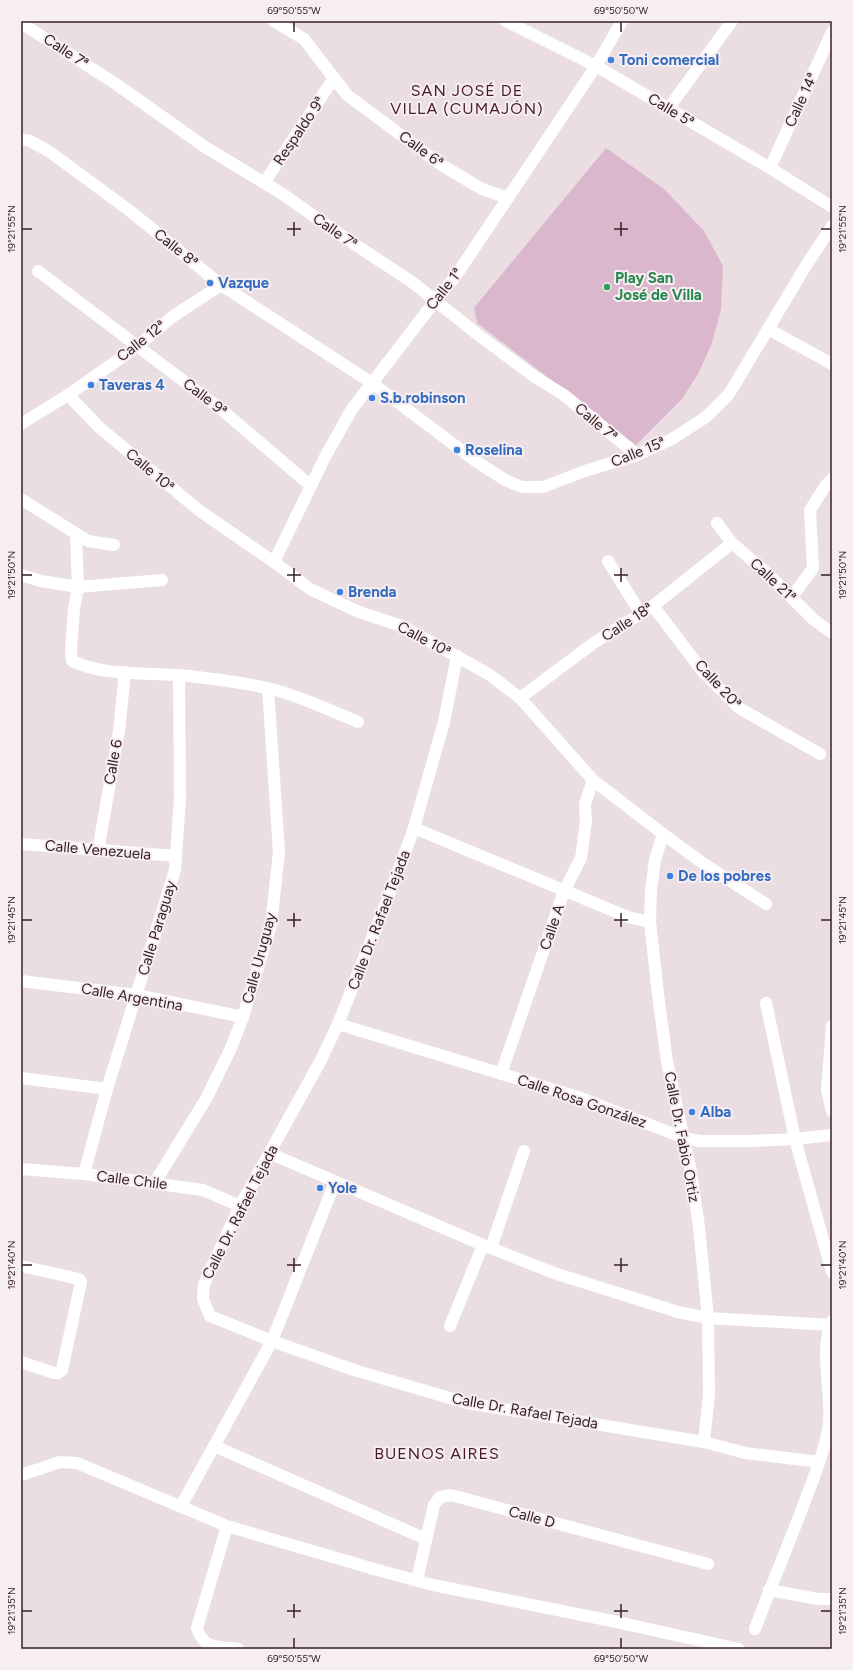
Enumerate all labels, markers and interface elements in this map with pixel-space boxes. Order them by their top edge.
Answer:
text: 69°50'55"W [267,4,321,17]
text: 69°50'50"W [594,4,648,17]
street label: Calle 7ª [40,30,92,72]
place label: Toni comercial [619,51,719,69]
marker: Toni comercial [606,55,616,65]
street label: Calle 14ª [781,70,821,130]
district label: SAN JOSÉ DE VILLA (CUMAJÓN) [390,81,544,118]
street label: Calle 5ª [645,89,697,131]
street label: Respaldo 9ª [269,93,329,169]
street label: Calle 6ª [395,127,447,171]
text: 19°21'55"N [5,205,18,253]
text: 19°21'55"N [836,205,849,253]
street label: Calle 7ª [309,209,361,253]
street label: Calle 8ª [150,225,202,271]
street label: Calle 1ª [422,264,466,314]
place label: Play San José de Villa [615,269,702,304]
place label: Vazque [218,274,270,292]
marker: Vazque [205,278,215,288]
marker: Play San José de Villa [602,282,612,292]
street label: Calle 12ª [113,316,169,365]
street label: Calle 9ª [180,374,230,420]
place label: Taveras 4 [99,376,165,394]
marker: Taveras 4 [86,380,96,390]
place label: S.b.robinson [380,389,466,407]
marker: S.b.robinson [367,393,377,403]
street label: Calle 7ª [571,399,621,445]
street label: Calle 15ª [608,433,668,471]
place label: Roselina [465,441,523,459]
street label: Calle 10ª [122,445,178,495]
marker: Roselina [452,445,462,455]
text: 19°21'50"N [5,551,18,599]
text: 19°21'50"N [836,551,849,599]
street label: Calle 21ª [746,554,800,606]
place label: Brenda [348,583,397,601]
marker: Brenda [335,587,345,597]
street label: Calle 18ª [598,599,656,645]
street label: Calle 10ª [394,617,454,661]
street label: Calle 20ª [691,656,745,712]
street label: Calle 6 [100,738,126,786]
street label: Calle Venezuela [44,836,152,864]
street label: Calle Dr. Rafael Tejada [344,848,414,992]
place label: De los pobres [678,867,771,885]
marker: De los pobres [665,871,675,881]
street label: Calle Paraguay [134,878,180,978]
text: 19°21'45"N [5,896,18,944]
text: 19°21'45"N [836,896,849,944]
street label: Calle A [536,902,568,952]
street label: Calle Uruguay [238,910,280,1006]
street label: Calle Argentina [80,979,184,1015]
street label: Calle Rosa González [515,1070,649,1132]
street label: Calle Dr. Fabio Ortiz [660,1070,704,1204]
place label: Alba [700,1103,731,1121]
marker: Alba [687,1107,697,1117]
street label: Calle Dr. Rafael Tejada [198,1142,282,1282]
street label: Calle Chile [96,1167,168,1193]
place label: Yole [328,1179,358,1197]
marker: Yole [315,1183,325,1193]
text: 19°21'40"N [5,1241,18,1289]
text: 19°21'40"N [836,1241,849,1289]
street label: Calle Dr. Rafael Tejada [450,1389,600,1433]
district label: BUENOS AIRES [374,1444,500,1463]
street label: Calle D [507,1502,557,1532]
text: 19°21'35"N [5,1587,18,1635]
text: 19°21'35"N [836,1587,849,1635]
text: 69°50'55"W [267,1652,321,1665]
text: 69°50'50"W [594,1652,648,1665]

